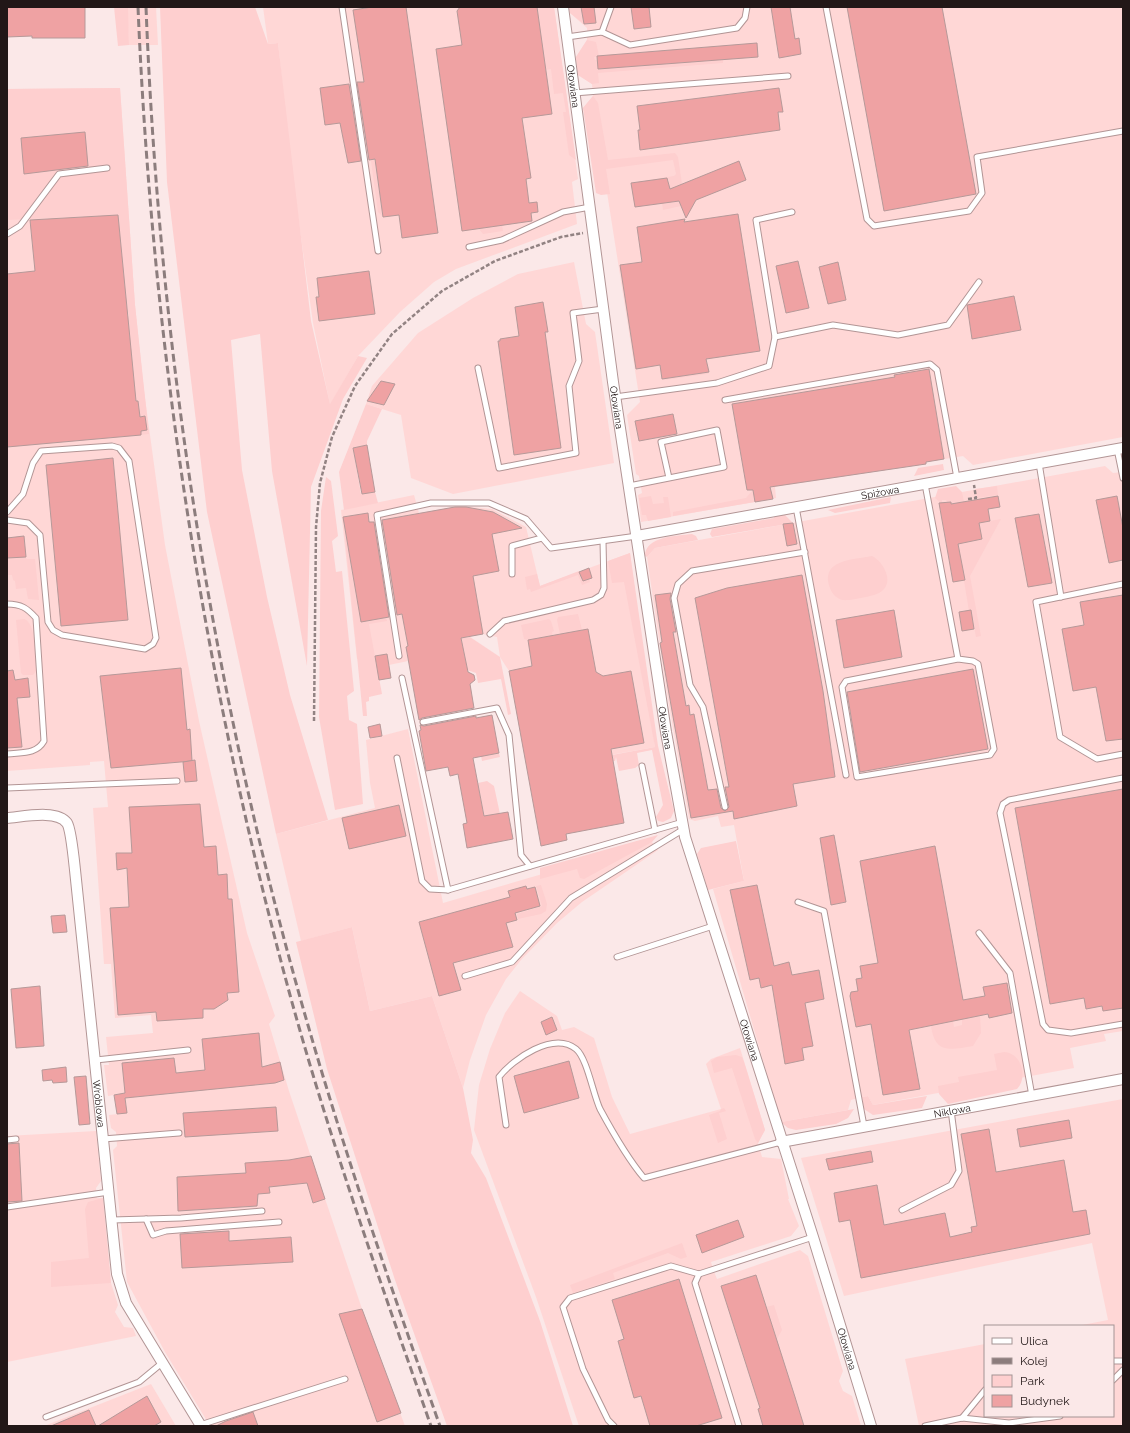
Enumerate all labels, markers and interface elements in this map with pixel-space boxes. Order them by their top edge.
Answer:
street label: Ołowiana [565,64,582,108]
street label: Ołowiana [608,385,626,430]
street label: Spiżowa [860,483,900,501]
street label: Ołowiana [657,706,674,750]
street label: Ołowiana [738,1018,762,1062]
street label: Wróblowa [91,1079,107,1128]
street label: Niklowa [933,1102,971,1119]
legend [984,1325,1114,1417]
street label: Ołowiana [836,1327,859,1371]
text: Ulica [1020,1334,1048,1348]
text: Kolej [1020,1354,1048,1368]
text: Park [1020,1374,1045,1388]
text: Budynek [1020,1394,1070,1408]

